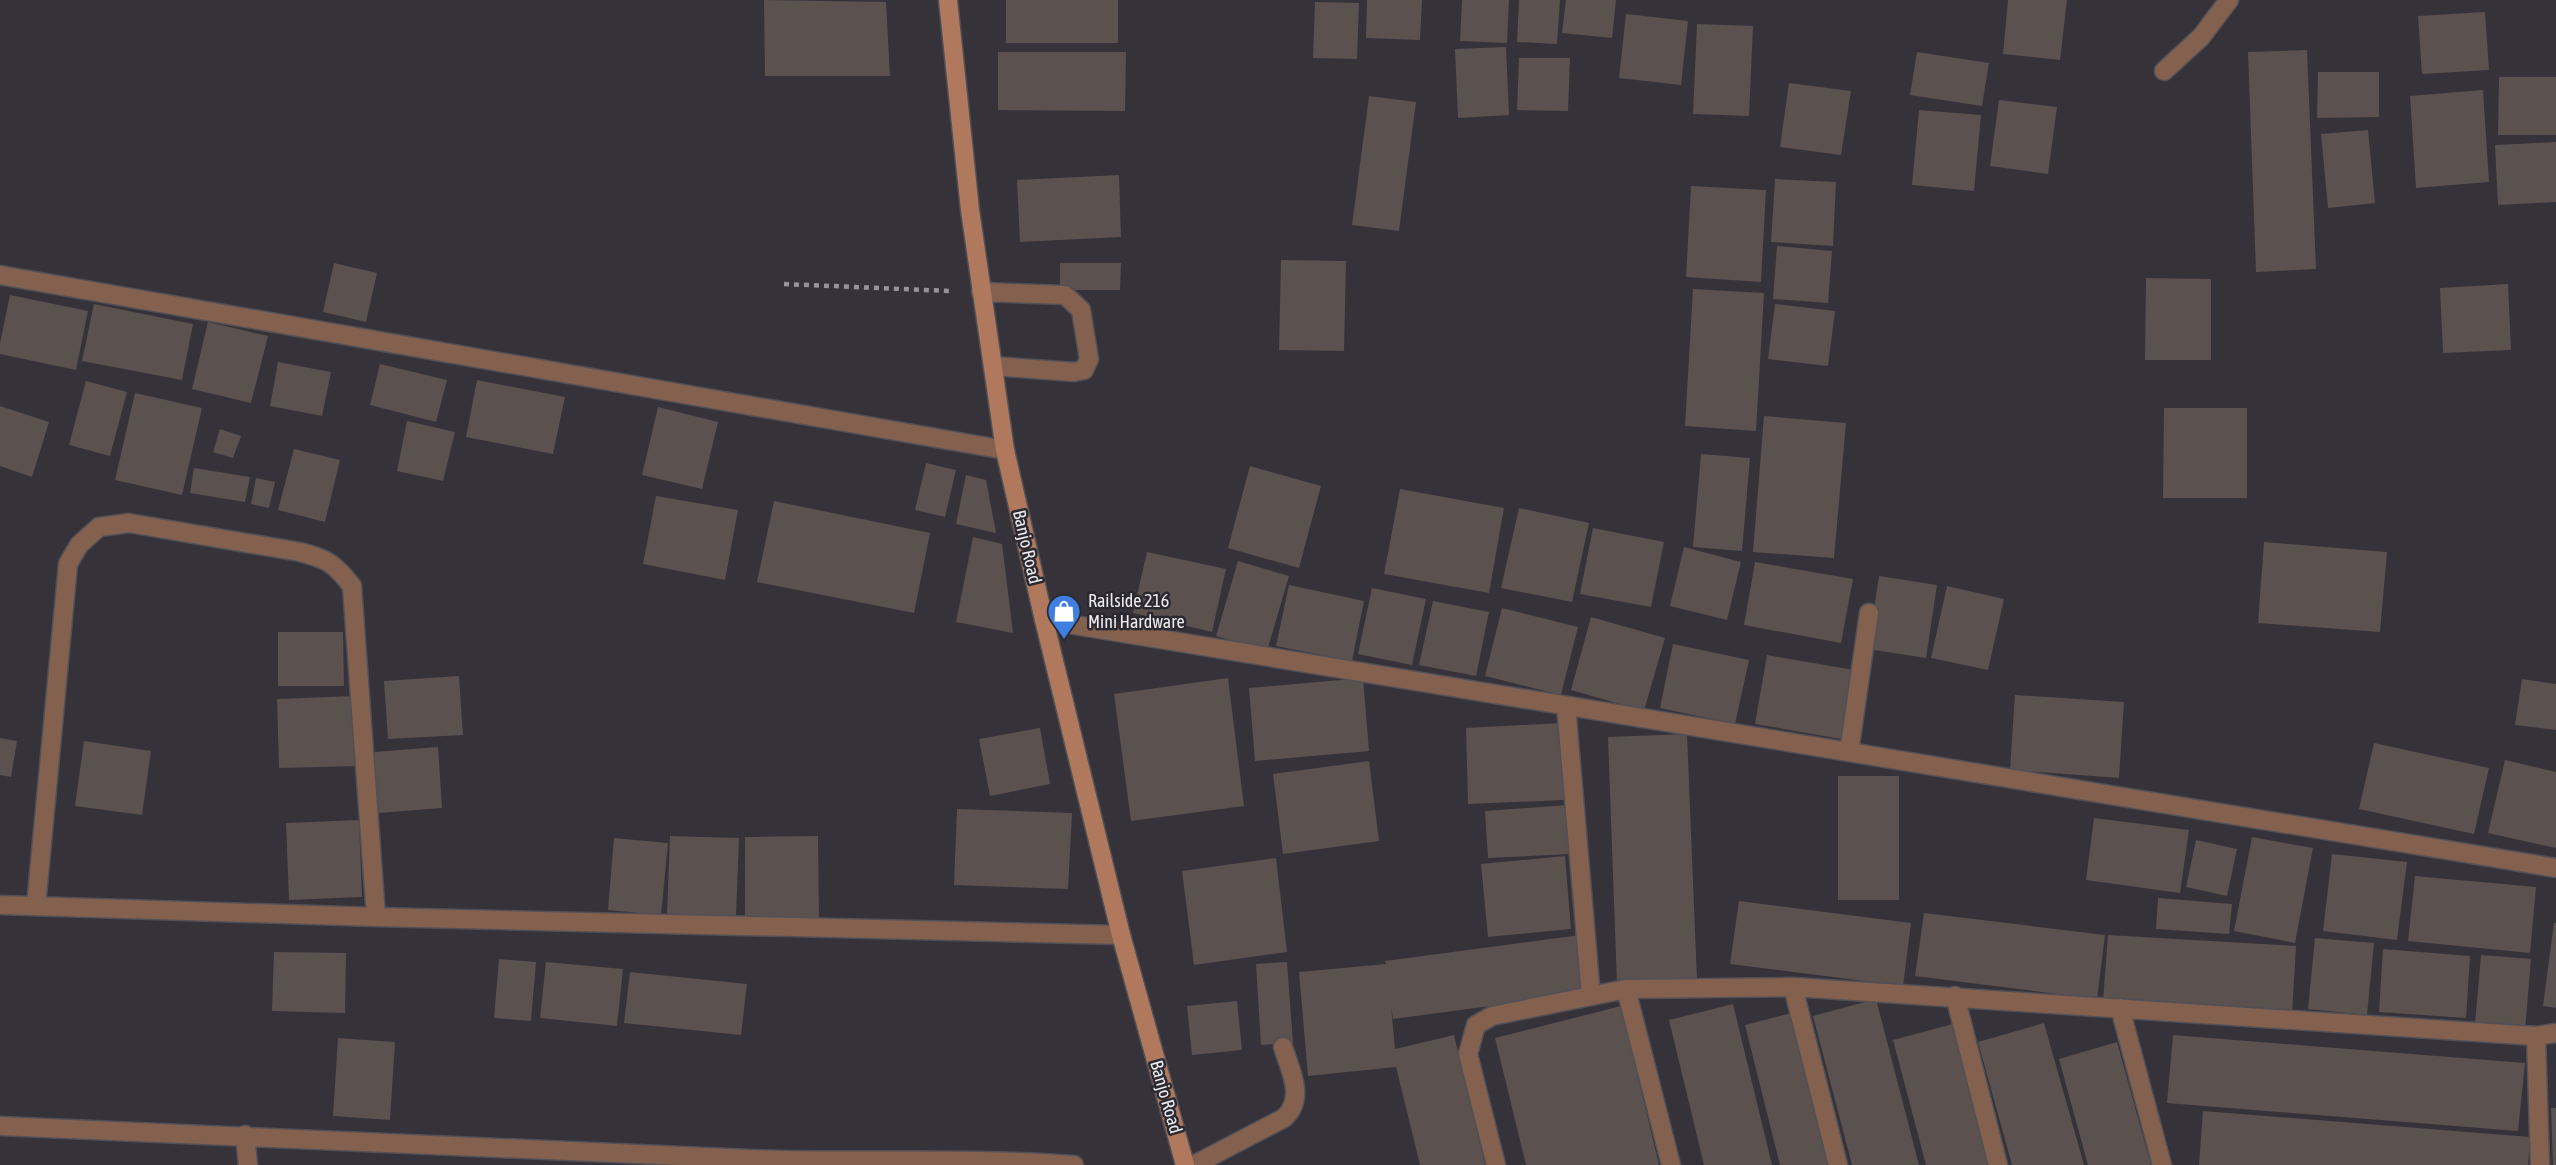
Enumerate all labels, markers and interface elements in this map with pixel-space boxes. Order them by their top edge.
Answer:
street label: Banjo Road [1009,508,1046,586]
place label: Railside 216 Mini Hardware [1088,590,1185,632]
shop icon: Railside 216 Mini Hardware [1045,592,1083,641]
street label: Banjo Road [1146,1058,1187,1136]

